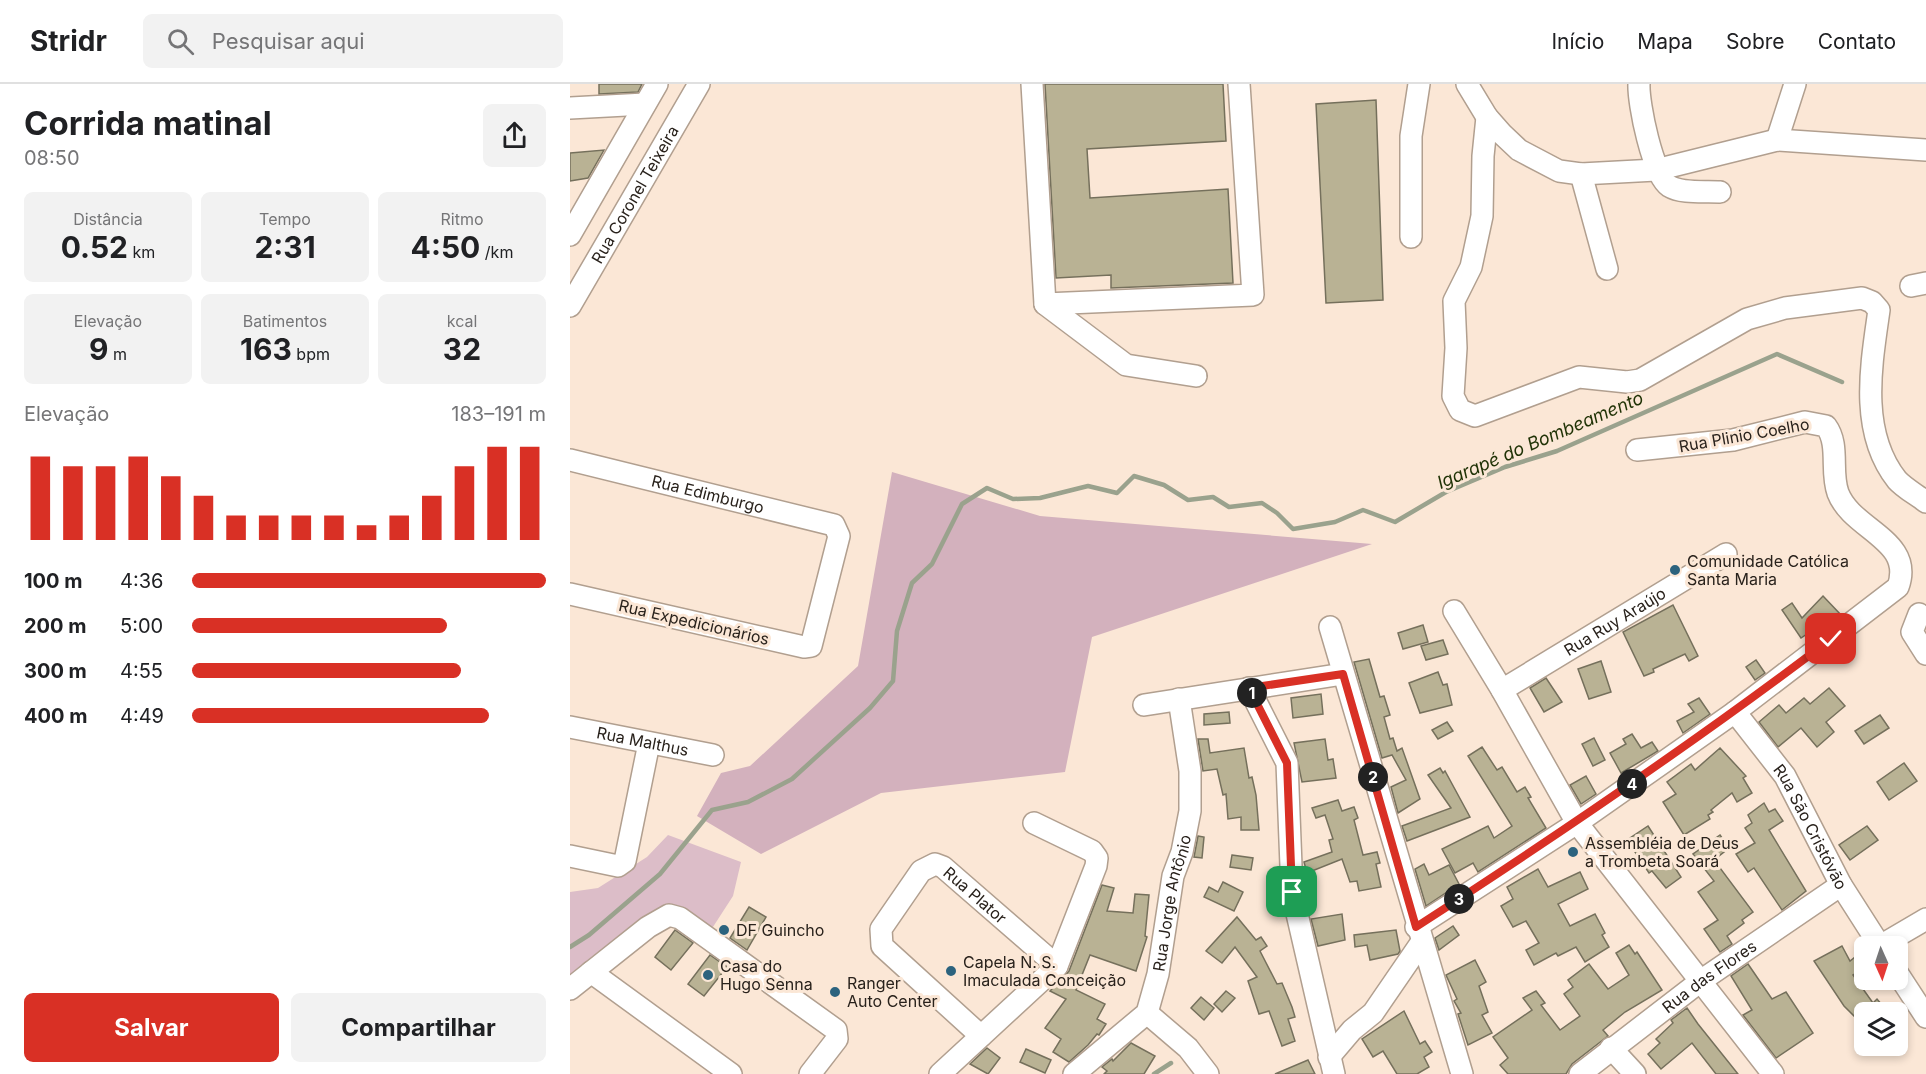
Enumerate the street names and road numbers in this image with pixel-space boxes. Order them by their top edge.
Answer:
street label: Rua Coronel Teixeira [587,122,683,267]
street label: Rua Plinio Coelho [1677,414,1811,456]
street label: Rua Edimburgo [650,470,766,517]
street label: Rua Ruy Araújo [1560,583,1669,660]
street label: Rua Expedicionários [617,595,771,649]
street label: Rua Malthus [595,722,690,760]
street label: Rua São Cristóvão [1769,760,1852,893]
street label: Rua Jorge Antônio [1149,833,1195,973]
street label: Rua Plator [939,862,1011,928]
street label: Rua das Flores [1658,936,1760,1017]

